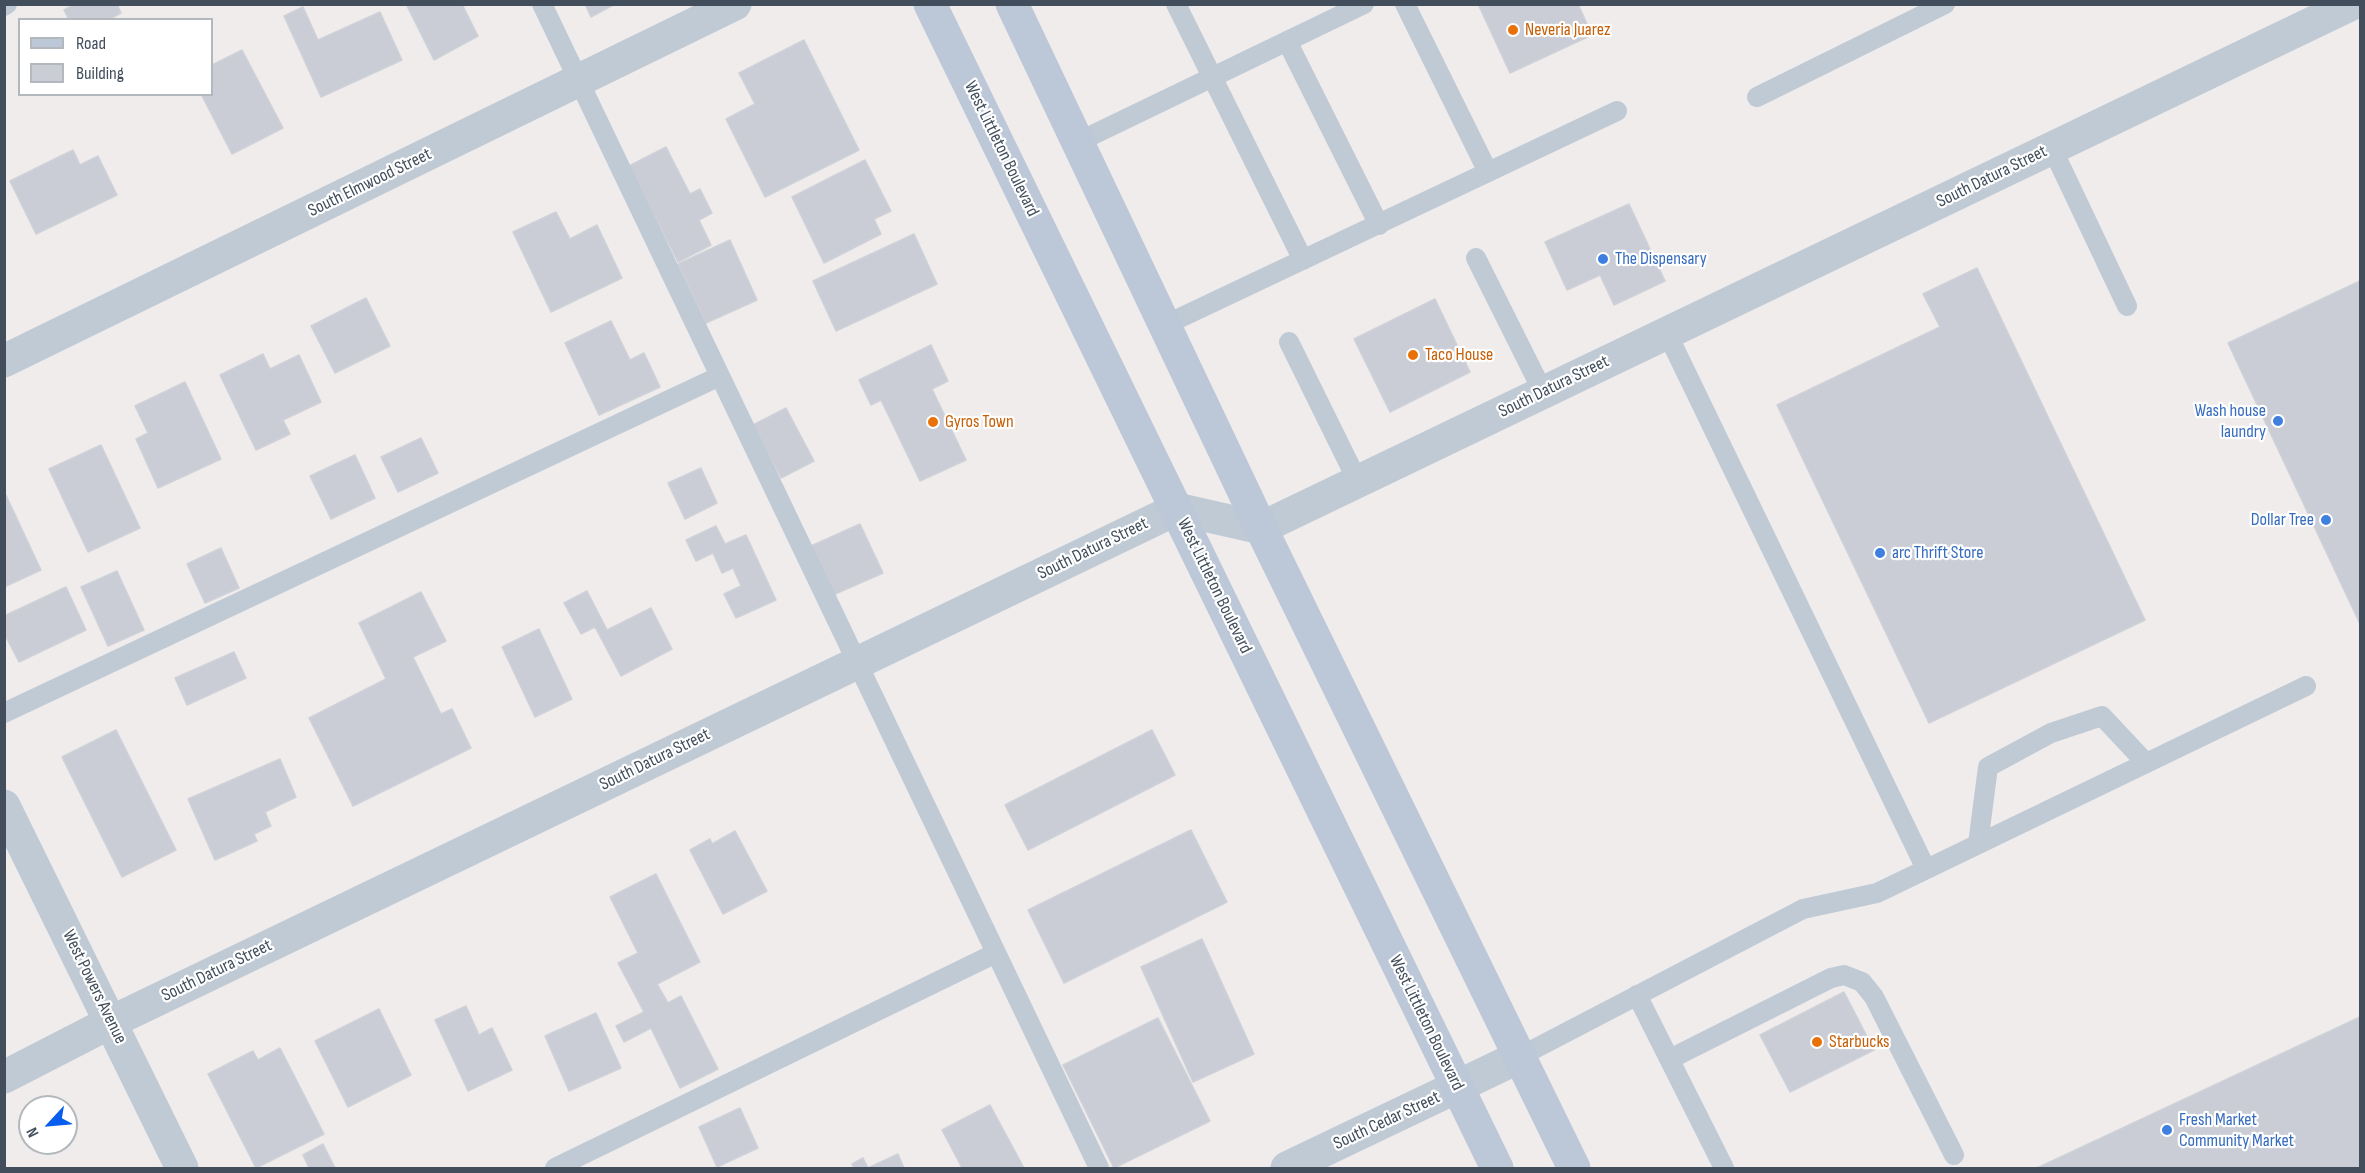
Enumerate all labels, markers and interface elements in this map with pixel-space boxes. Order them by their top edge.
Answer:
legend [18,18,213,96]
place label: Neveria Juarez [1525,19,1610,41]
marker: Neveria Juarez [1506,23,1520,37]
text: Road [76,33,106,54]
text: Building [76,63,124,84]
street label: West Littleton Boulevard [959,78,1043,220]
street label: South Datura Street [1933,141,2051,213]
street label: South Elmwood Street [305,144,435,222]
place label: The Dispensary [1615,248,1707,270]
marker: The Dispensary [1596,252,1610,266]
place label: Taco House [1425,344,1493,366]
marker: Taco House [1406,348,1420,362]
street label: South Datura Street [1495,351,1613,423]
place label: Wash house laundry [2194,400,2266,442]
place label: Gyros Town [945,411,1014,433]
marker: Wash house laundry [2271,414,2285,428]
marker: Gyros Town [926,415,940,429]
place label: Dollar Tree [2251,509,2314,531]
street label: South Datura Street [1034,513,1152,585]
marker: Dollar Tree [2319,513,2333,527]
street label: West Littleton Boulevard [1172,515,1256,657]
place label: arc Thrift Store [1892,542,1983,564]
marker: arc Thrift Store [1873,546,1887,560]
street label: South Datura Street [596,724,714,796]
street label: West Powers Avenue [57,927,131,1047]
street label: South Datura Street [158,935,276,1007]
street label: West Littleton Boulevard [1384,952,1468,1094]
place label: Starbucks [1829,1031,1889,1053]
marker: Starbucks [1810,1035,1824,1049]
street label: South Cedar Street [1330,1087,1444,1155]
north arrow [18,1095,78,1155]
place label: Fresh Market Community Market [2179,1109,2294,1152]
marker: Fresh Market Community Market [2160,1123,2174,1137]
text: N [23,1124,44,1140]

